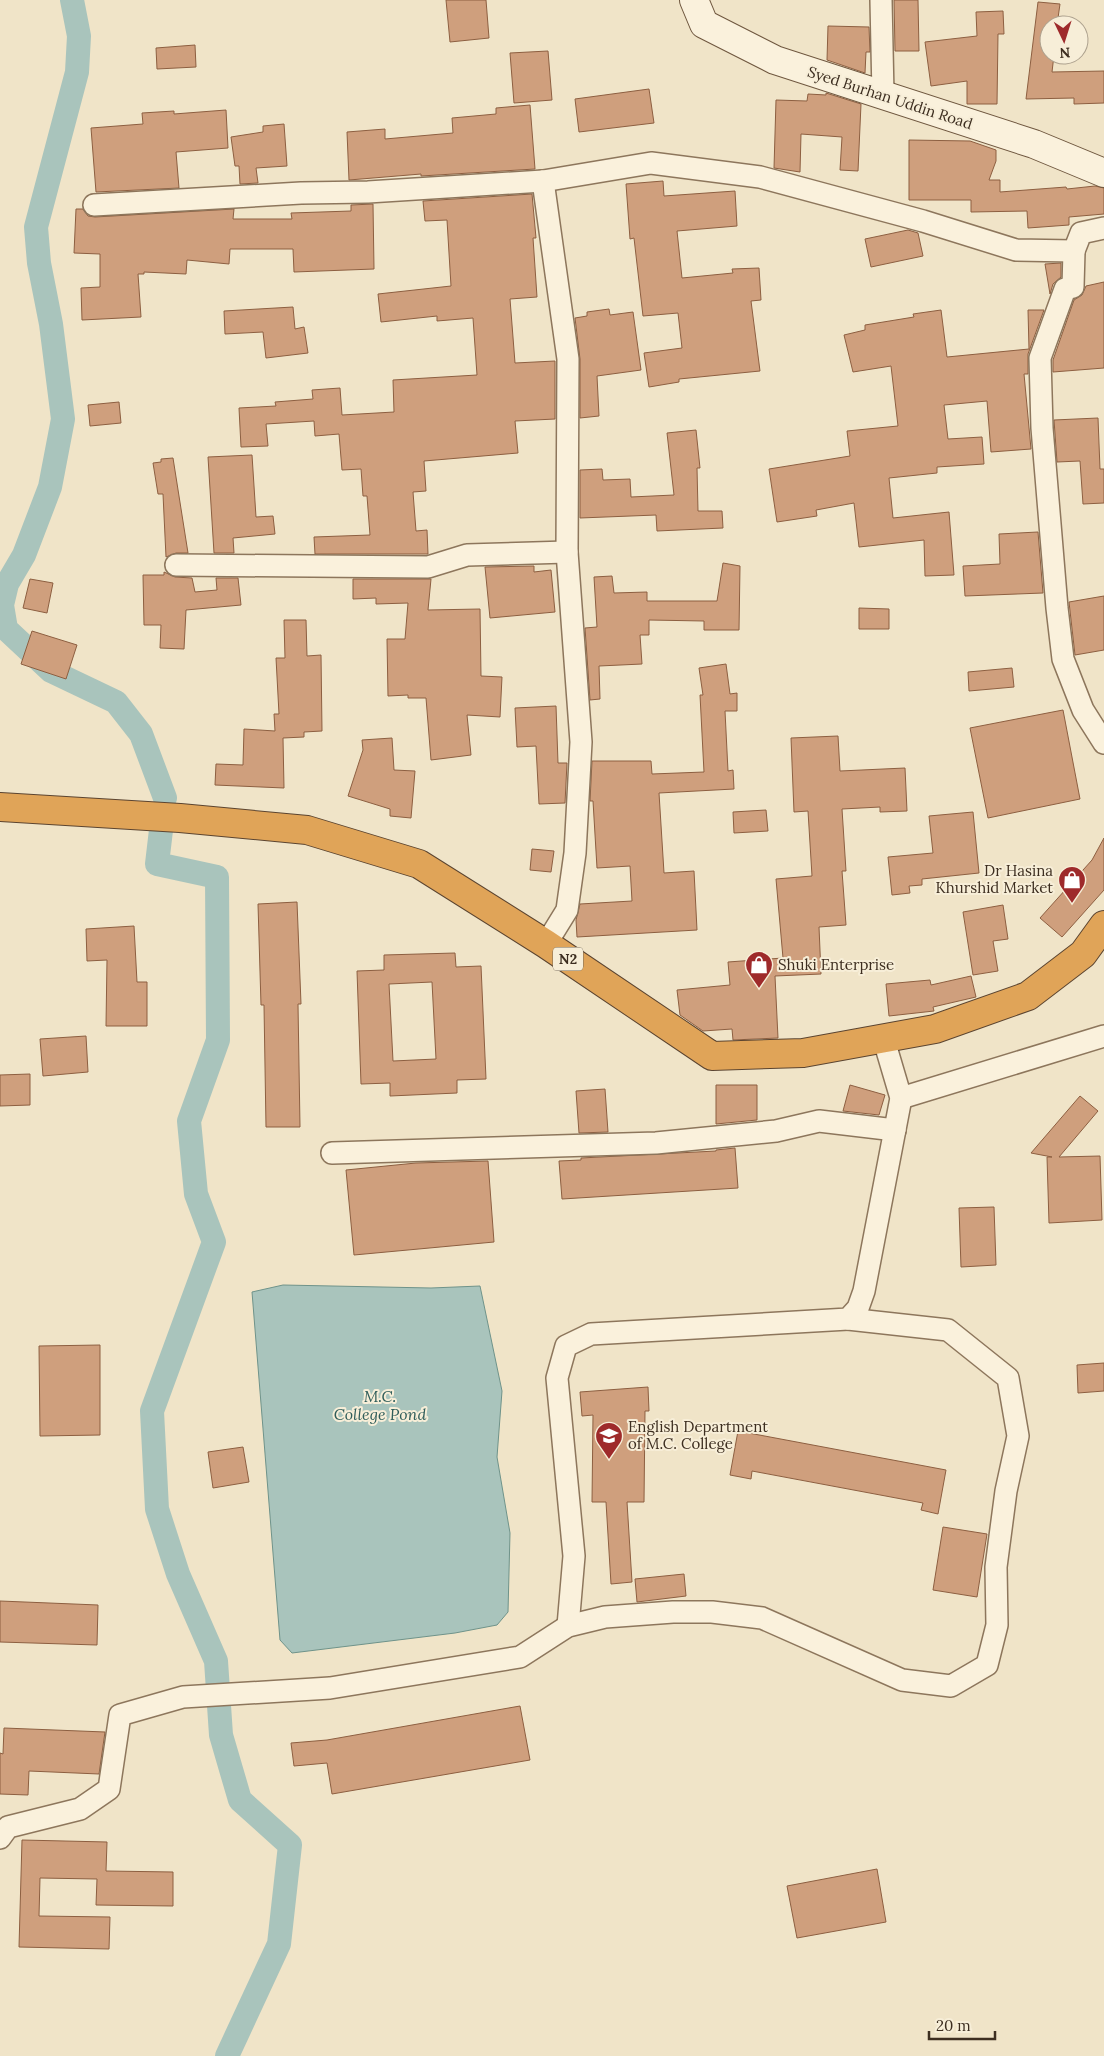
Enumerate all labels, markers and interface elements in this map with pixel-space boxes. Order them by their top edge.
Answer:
north arrow [1039,15,1089,65]
text: N [1059,44,1071,62]
street label: Syed Burhan Uddin Road [805,62,975,133]
place label: Dr Hasina Khurshid Market [936,861,1053,897]
shop icon: Dr Hasina Khurshid Market [1057,865,1087,904]
road number: N2 [553,948,583,971]
shop icon: Shuki Enterprise [744,950,774,989]
place label: Shuki Enterprise [778,955,894,974]
water label: M.C. College Pond [334,1386,426,1424]
place label: English Department of M.C. College [628,1417,768,1453]
school or university icon: English Department of M.C. College [594,1421,624,1460]
scale bar [929,2008,995,2040]
text: 20 m [936,2016,971,2035]

